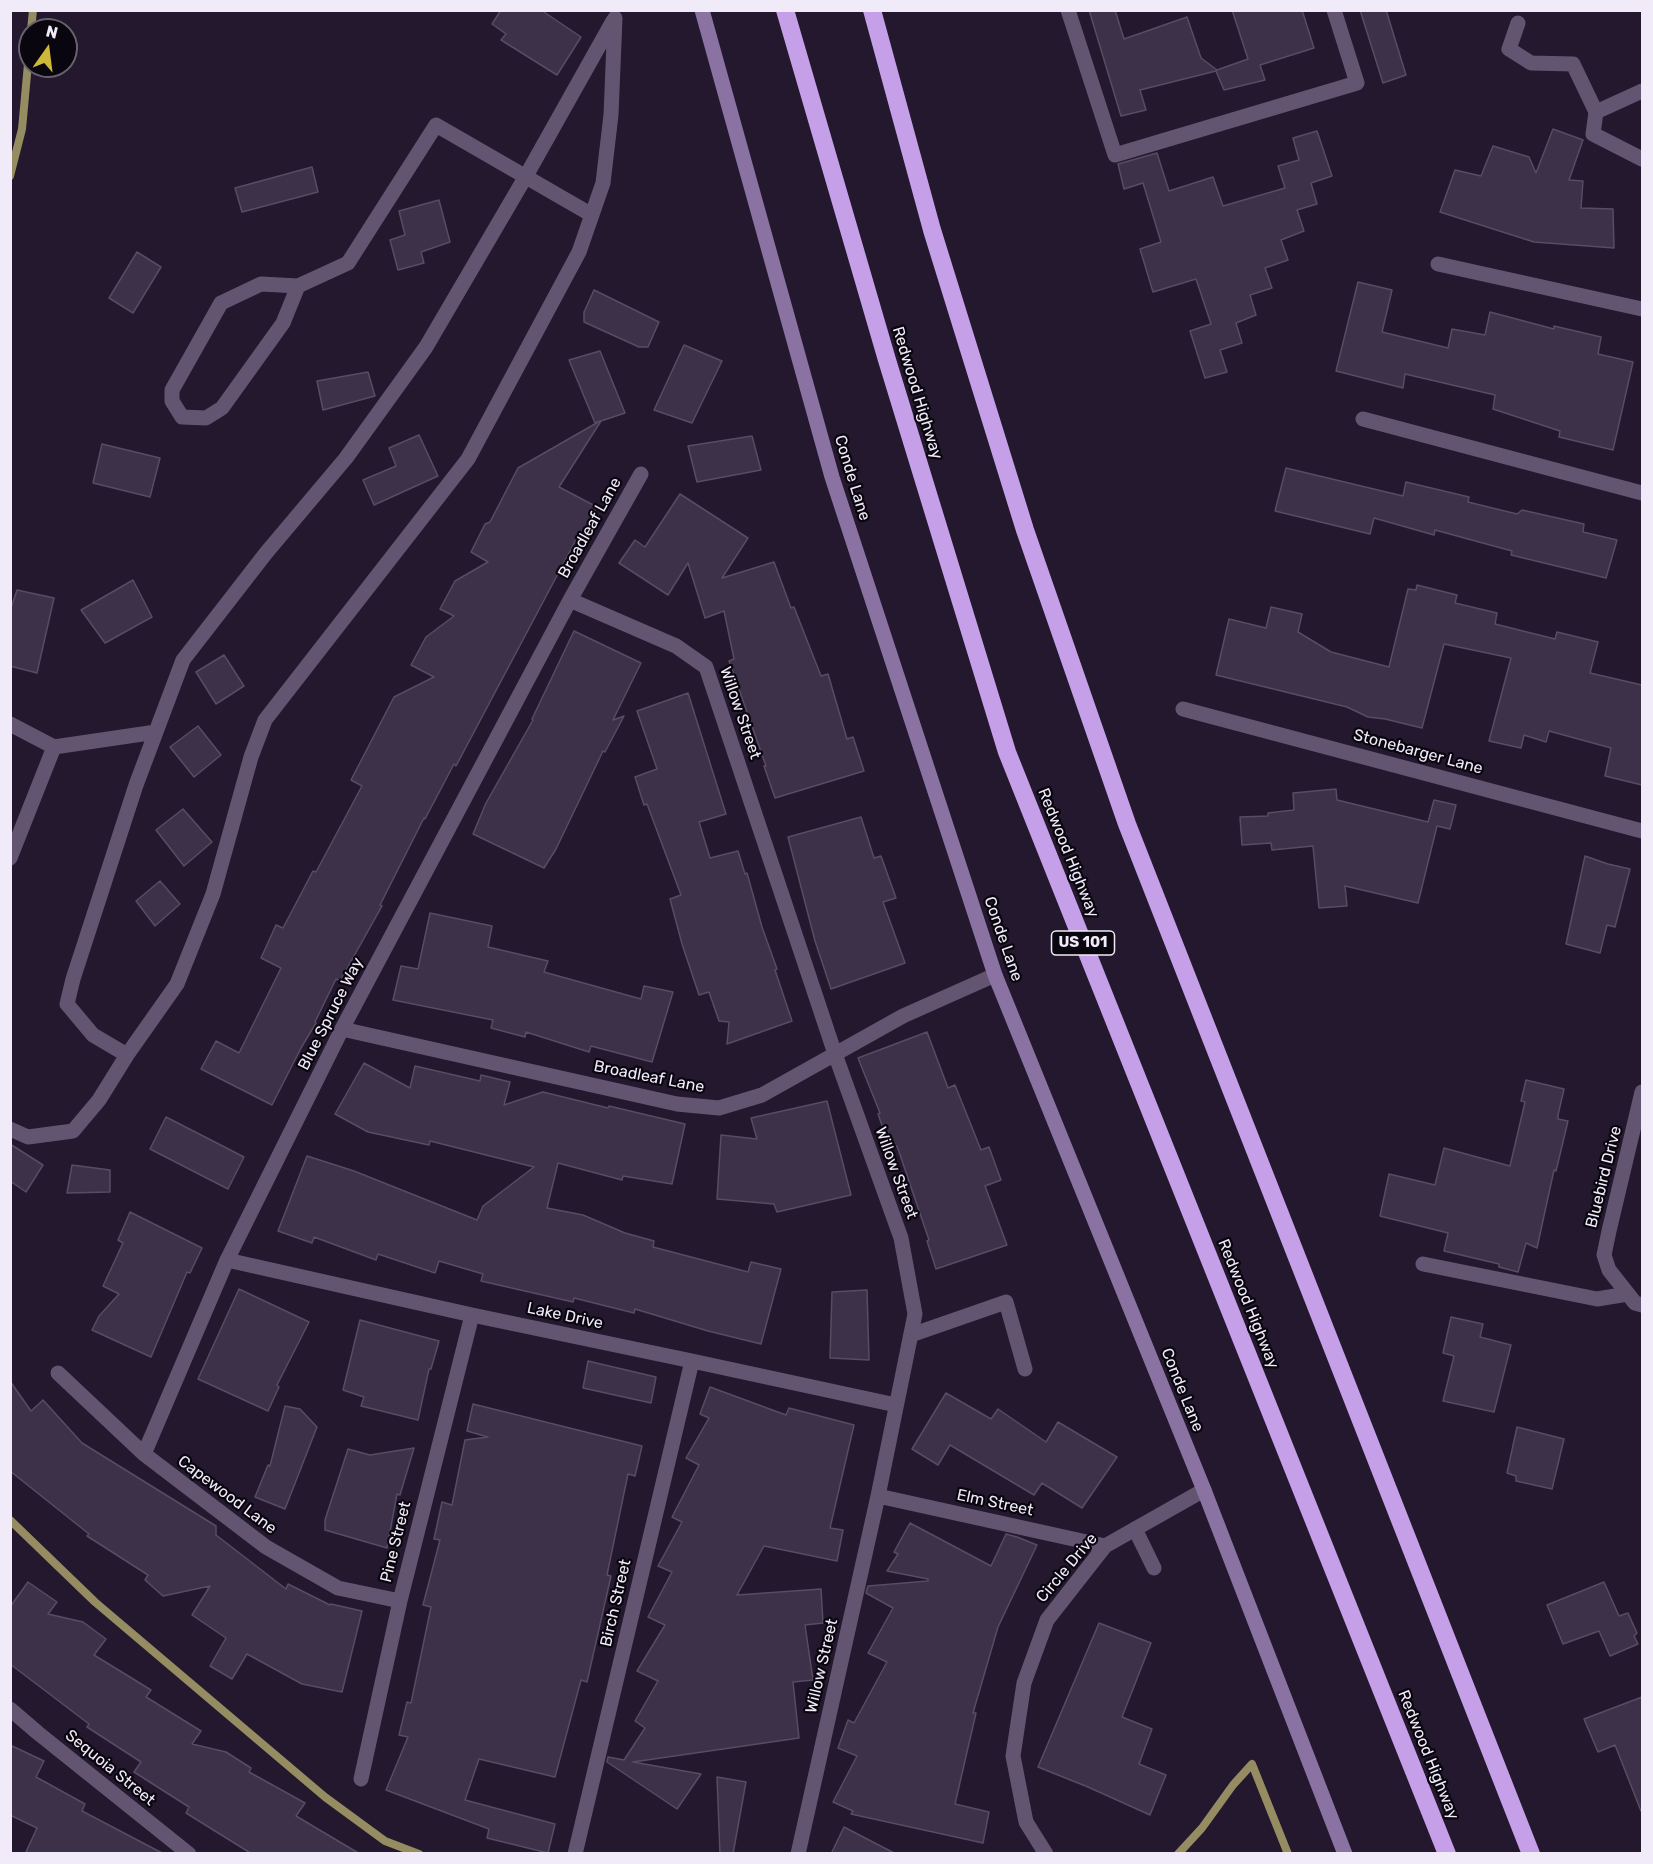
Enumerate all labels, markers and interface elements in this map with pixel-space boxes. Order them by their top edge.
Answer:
north arrow [18,18,78,78]
text: N [44,21,60,43]
street label: Redwood Highway [888,324,946,462]
street label: Conde Lane [830,433,874,523]
street label: Broadleaf Lane [554,474,626,582]
street label: Willow Street [715,664,765,762]
street label: Stonebarger Lane [1351,725,1485,779]
street label: Redwood Highway [1033,786,1103,920]
street label: Conde Lane [980,894,1026,984]
road number: US 101 [1052,931,1114,955]
street label: Blue Spruce Way [294,954,368,1074]
street label: Broadleaf Lane [592,1057,706,1097]
street label: Willow Street [870,1124,922,1222]
street label: Bluebird Drive [1582,1124,1626,1230]
street label: Redwood Highway [1213,1237,1283,1371]
street label: Lake Drive [525,1299,605,1333]
street label: Conde Lane [1157,1345,1207,1435]
street label: Capewood Lane [174,1452,280,1538]
street label: Elm Street [955,1486,1035,1520]
street label: Pine Street [377,1499,415,1585]
street label: Circle Drive [1032,1529,1102,1607]
street label: Birch Street [597,1557,635,1649]
street label: Willow Street [802,1617,842,1715]
street label: Redwood Highway [1393,1688,1463,1822]
street label: Sequoia Street [61,1726,159,1810]

